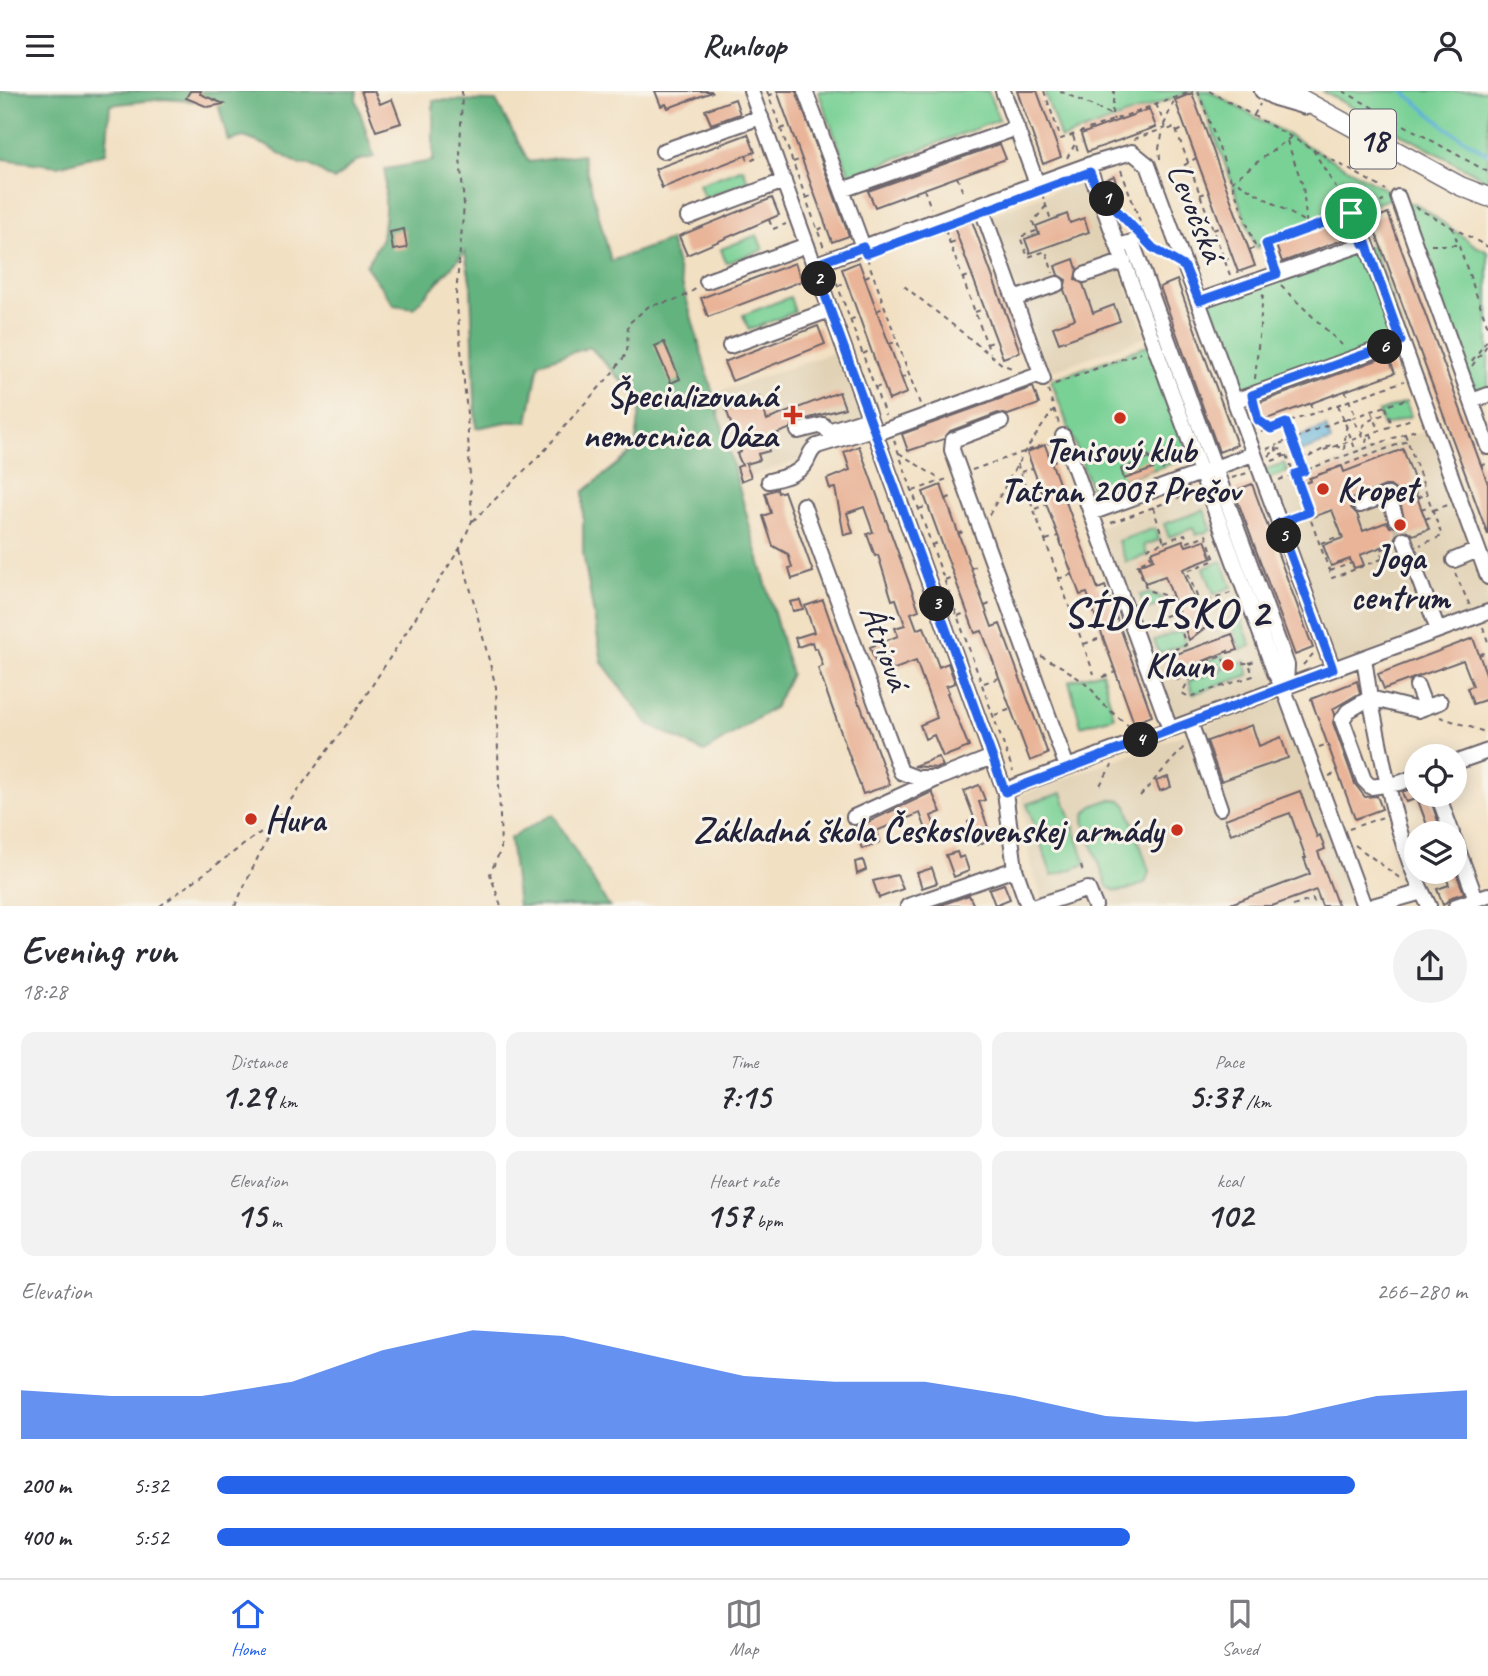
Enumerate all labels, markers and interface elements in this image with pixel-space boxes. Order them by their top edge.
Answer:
text: Runloop [702,25,786,66]
icon: menu [21,27,59,65]
icon: person [1429,27,1467,65]
road number: 18 [1350,109,1396,169]
street label: Levočská [1156,156,1238,272]
pin: 1 [1090,181,1124,217]
pin [1321,183,1381,243]
text: 1 [1102,186,1111,210]
icon: arrive [1332,194,1370,232]
pin: 2 [802,261,836,297]
text: 2 [814,266,823,290]
pin: 6 [1368,329,1402,365]
text: 6 [1380,334,1389,358]
place label: Špecializovaná nemocnica Oáza [583,373,781,458]
marker: Špecializovaná nemocnica Oáza [783,405,803,425]
marker: Tenisový klub Tatran 2007 Prešov [1112,410,1128,426]
place label: Tenisový klub Tatran 2007 Prešov [1000,428,1243,513]
place label: Kropet [1337,467,1422,512]
marker: Kropet [1315,481,1331,497]
marker: Joga centrum [1392,517,1408,533]
pin: 5 [1266,519,1302,553]
text: 5 [1279,523,1288,547]
place label: Joga centrum [1350,535,1452,620]
district label: SÍDLISKO 2 [1063,586,1273,639]
pin: 3 [920,587,954,621]
text: 3 [932,591,941,615]
street label: Átriová [849,598,923,699]
place label: Klaun [1145,643,1215,688]
marker: Klaun [1220,657,1236,673]
pin: 4 [1124,723,1158,757]
text: 4 [1136,727,1145,751]
map controls [1404,744,1467,884]
button: locate [1404,744,1467,807]
place label: Hura [265,797,328,842]
place label: Základná škola Československej armády [694,808,1166,853]
marker: Hura [243,811,259,827]
button: layers [1404,821,1467,884]
marker: Základná škola Československej armády [1169,822,1185,838]
text: Evening run [21,927,177,974]
button: share [1393,929,1467,1003]
text: 18:28 [21,977,67,1006]
text: Distance [230,1050,287,1074]
text: Time [729,1050,759,1074]
text: Pace [1215,1050,1244,1074]
text: 1.29 [220,1074,274,1119]
text: 7:15 [717,1074,771,1119]
text: 5:37 [1188,1074,1241,1119]
text: km [274,1090,297,1114]
text: /km [1241,1090,1271,1114]
text: Elevation [229,1169,288,1193]
text: Heart rate [709,1169,779,1193]
text: kcal [1217,1169,1242,1193]
text: 15 [236,1193,267,1238]
text: 157 [705,1193,752,1238]
text: 102 [1206,1193,1253,1238]
text: m [267,1209,282,1233]
text: bpm [752,1209,783,1233]
text: Elevation [21,1277,92,1306]
text: 266–280 m [1376,1277,1467,1306]
text: 200 m [21,1471,71,1500]
text: 5:32 [133,1471,169,1500]
text: 400 m [21,1523,71,1552]
text: 5:52 [133,1523,169,1552]
tab: Home [229,1595,267,1661]
tab: Map [725,1595,763,1661]
tab: Saved [1221,1595,1259,1661]

